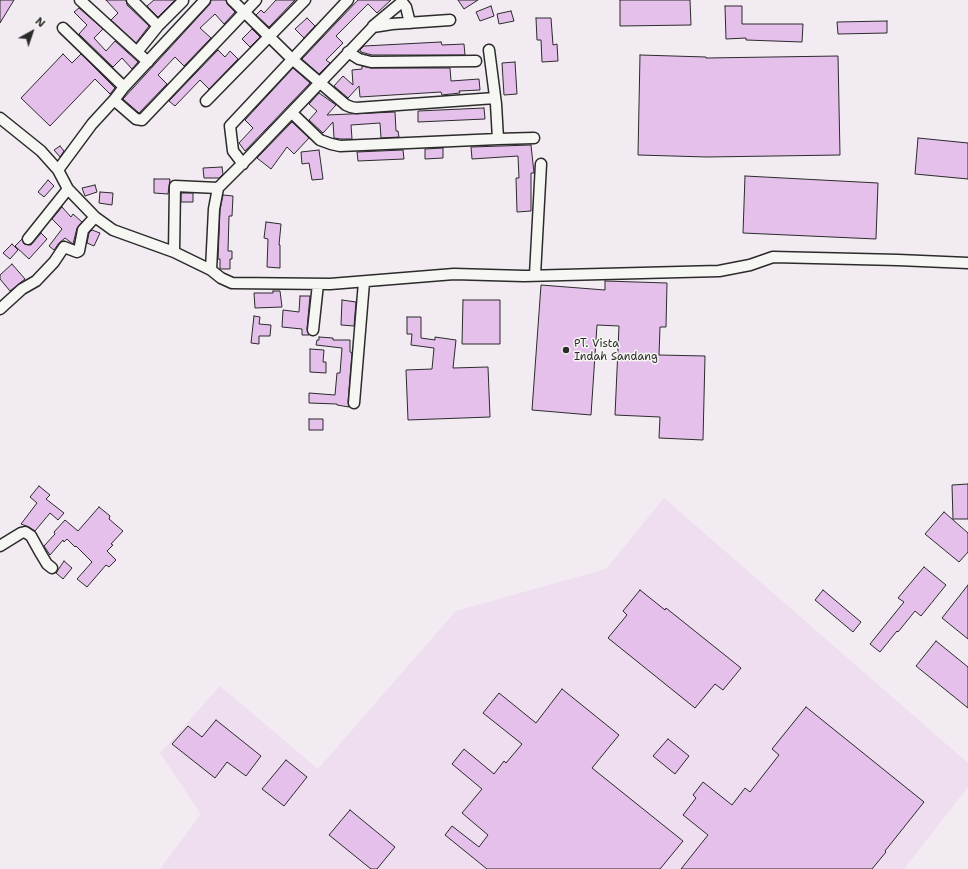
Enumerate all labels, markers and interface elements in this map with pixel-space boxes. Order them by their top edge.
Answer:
north arrow [12,12,52,52]
text: N [32,14,48,31]
place label: PT. Vista Indah Sandang [574,337,658,363]
marker: PT. Vista Indah Sandang [561,345,571,355]

